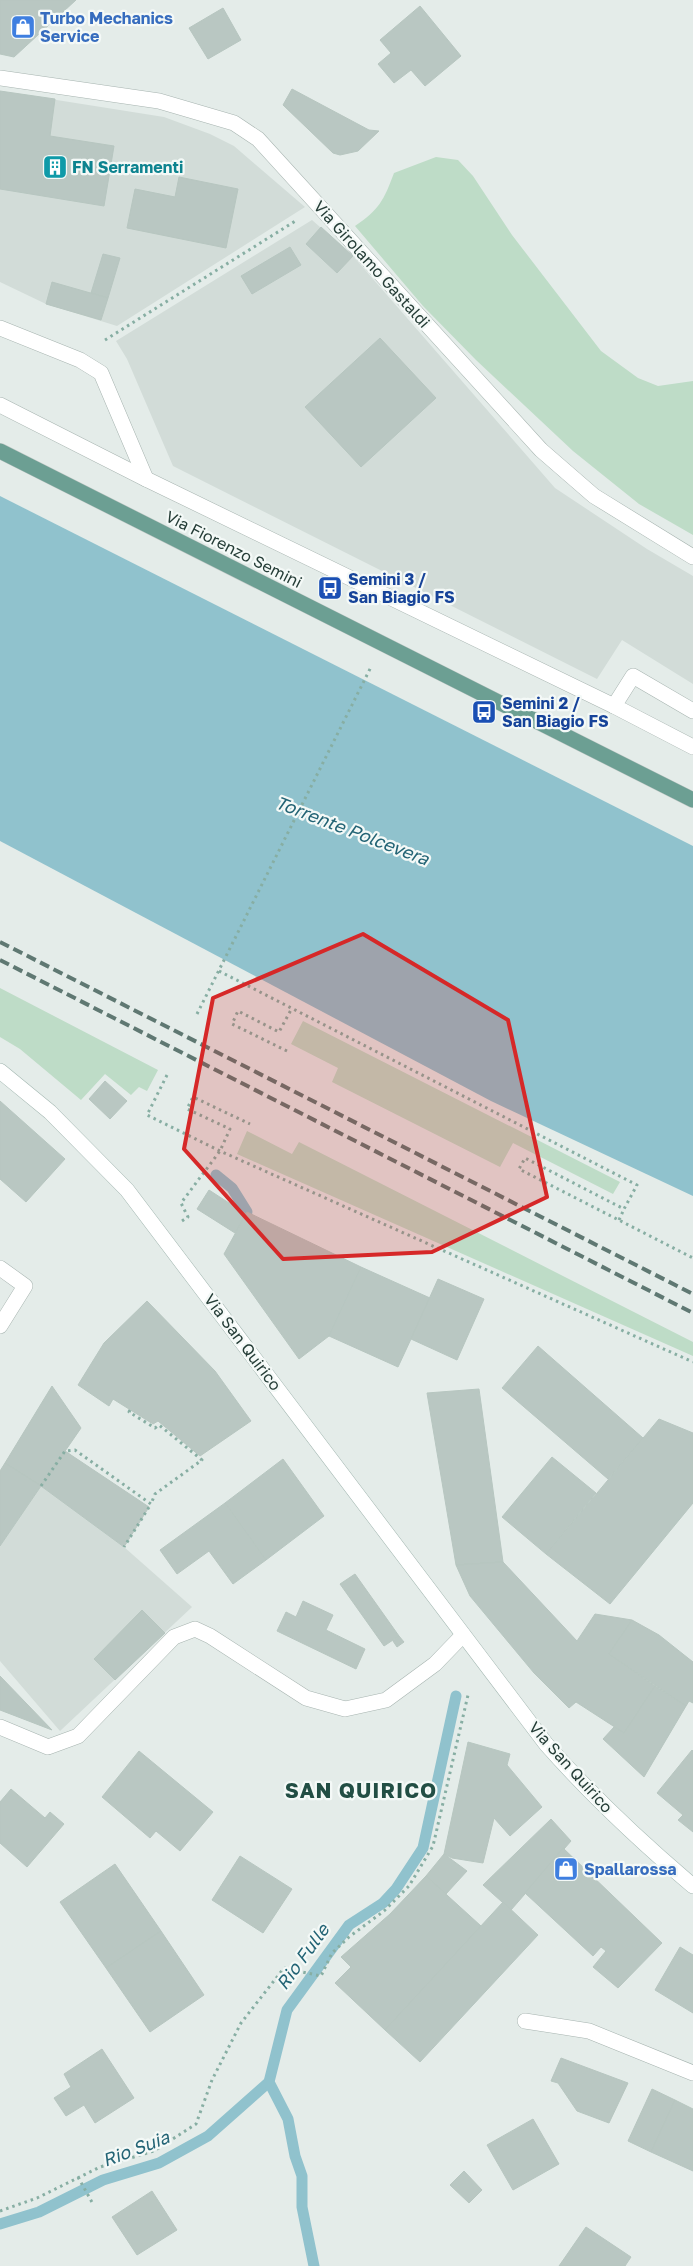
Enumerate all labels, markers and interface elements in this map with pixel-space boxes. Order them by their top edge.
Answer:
place label: Turbo Mechanics Service [40,8,173,46]
shop icon: Turbo Mechanics Service [10,14,36,40]
building icon: FN Serramenti [42,154,68,180]
place label: FN Serramenti [72,157,183,177]
street label: Via Girolamo Gastaldi [310,196,434,332]
street label: Via Fiorenzo Semini [162,506,306,592]
place label: Semini 3 / San Biagio FS [348,569,455,607]
bus stop icon: Semini 3 / San Biagio FS [317,575,343,601]
place label: Semini 2 / San Biagio FS [502,693,609,731]
bus stop icon: Semini 2 / San Biagio FS [471,699,497,725]
water label: Torrente Polcevera [272,791,433,870]
street label: Via San Quirico [200,1290,286,1394]
street label: Via San Quirico [525,1717,617,1817]
district label: SAN QUIRICO [285,1777,437,1803]
shop icon: Spallarossa [553,1856,579,1882]
place label: Spallarossa [584,1859,677,1879]
water label: Rio Fulle [271,1918,334,1994]
water label: Rio Suia [99,2125,173,2171]

